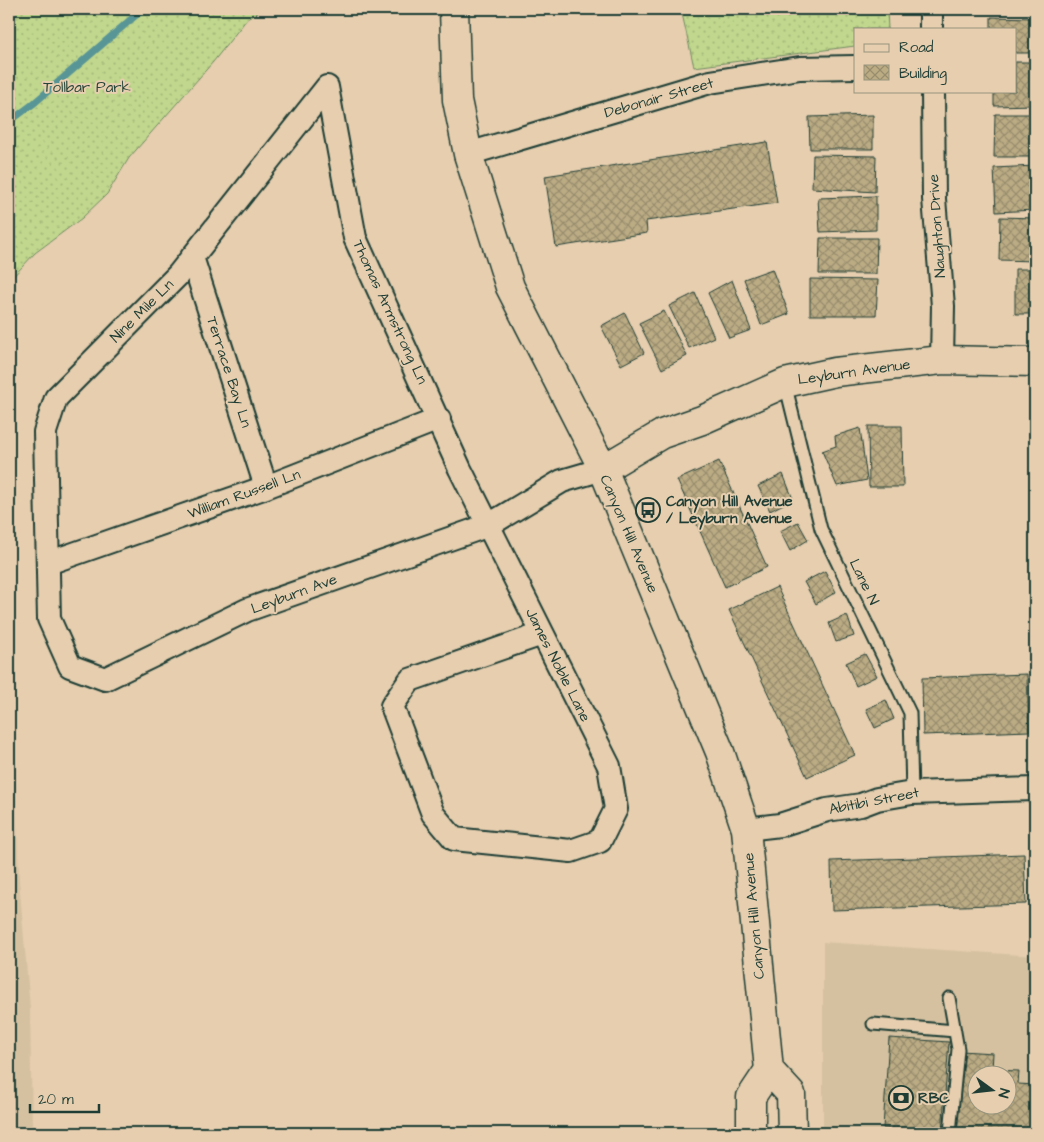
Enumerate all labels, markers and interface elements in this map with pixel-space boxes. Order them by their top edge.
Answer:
legend [854,28,1016,92]
text: Road [899,37,934,58]
text: Building [899,63,947,85]
street label: Debonair Street [602,72,716,124]
park label: Tollbar Park [43,77,131,98]
street label: Naughton Drive [923,173,952,279]
street label: Thomas Armstrong Ln [346,236,433,388]
street label: Nine Mile Ln [105,274,179,348]
street label: Terrace Bay Ln [200,314,257,431]
street label: Leyburn Avenue [796,354,912,391]
street label: William Russell Ln [185,464,304,524]
street label: Canyon Hill Avenue [594,472,663,597]
place label: Canyon Hill Avenue / Leyburn Avenue [666,491,793,530]
bus stop icon: Canyon Hill Avenue / Leyburn Avenue [635,497,661,523]
street label: Lane N [844,555,884,609]
street label: Leyburn Ave [248,569,340,620]
street label: James Noble Lane [520,604,596,726]
street label: Abitibi Street [827,782,921,820]
street label: Canyon Hill Avenue [738,852,771,980]
north arrow [966,1064,1016,1114]
scale bar [30,1082,99,1114]
bank icon: RBC [888,1085,914,1111]
text: N [993,1086,1014,1100]
place label: RBC [918,1088,950,1109]
text: 20 m [38,1089,74,1110]

